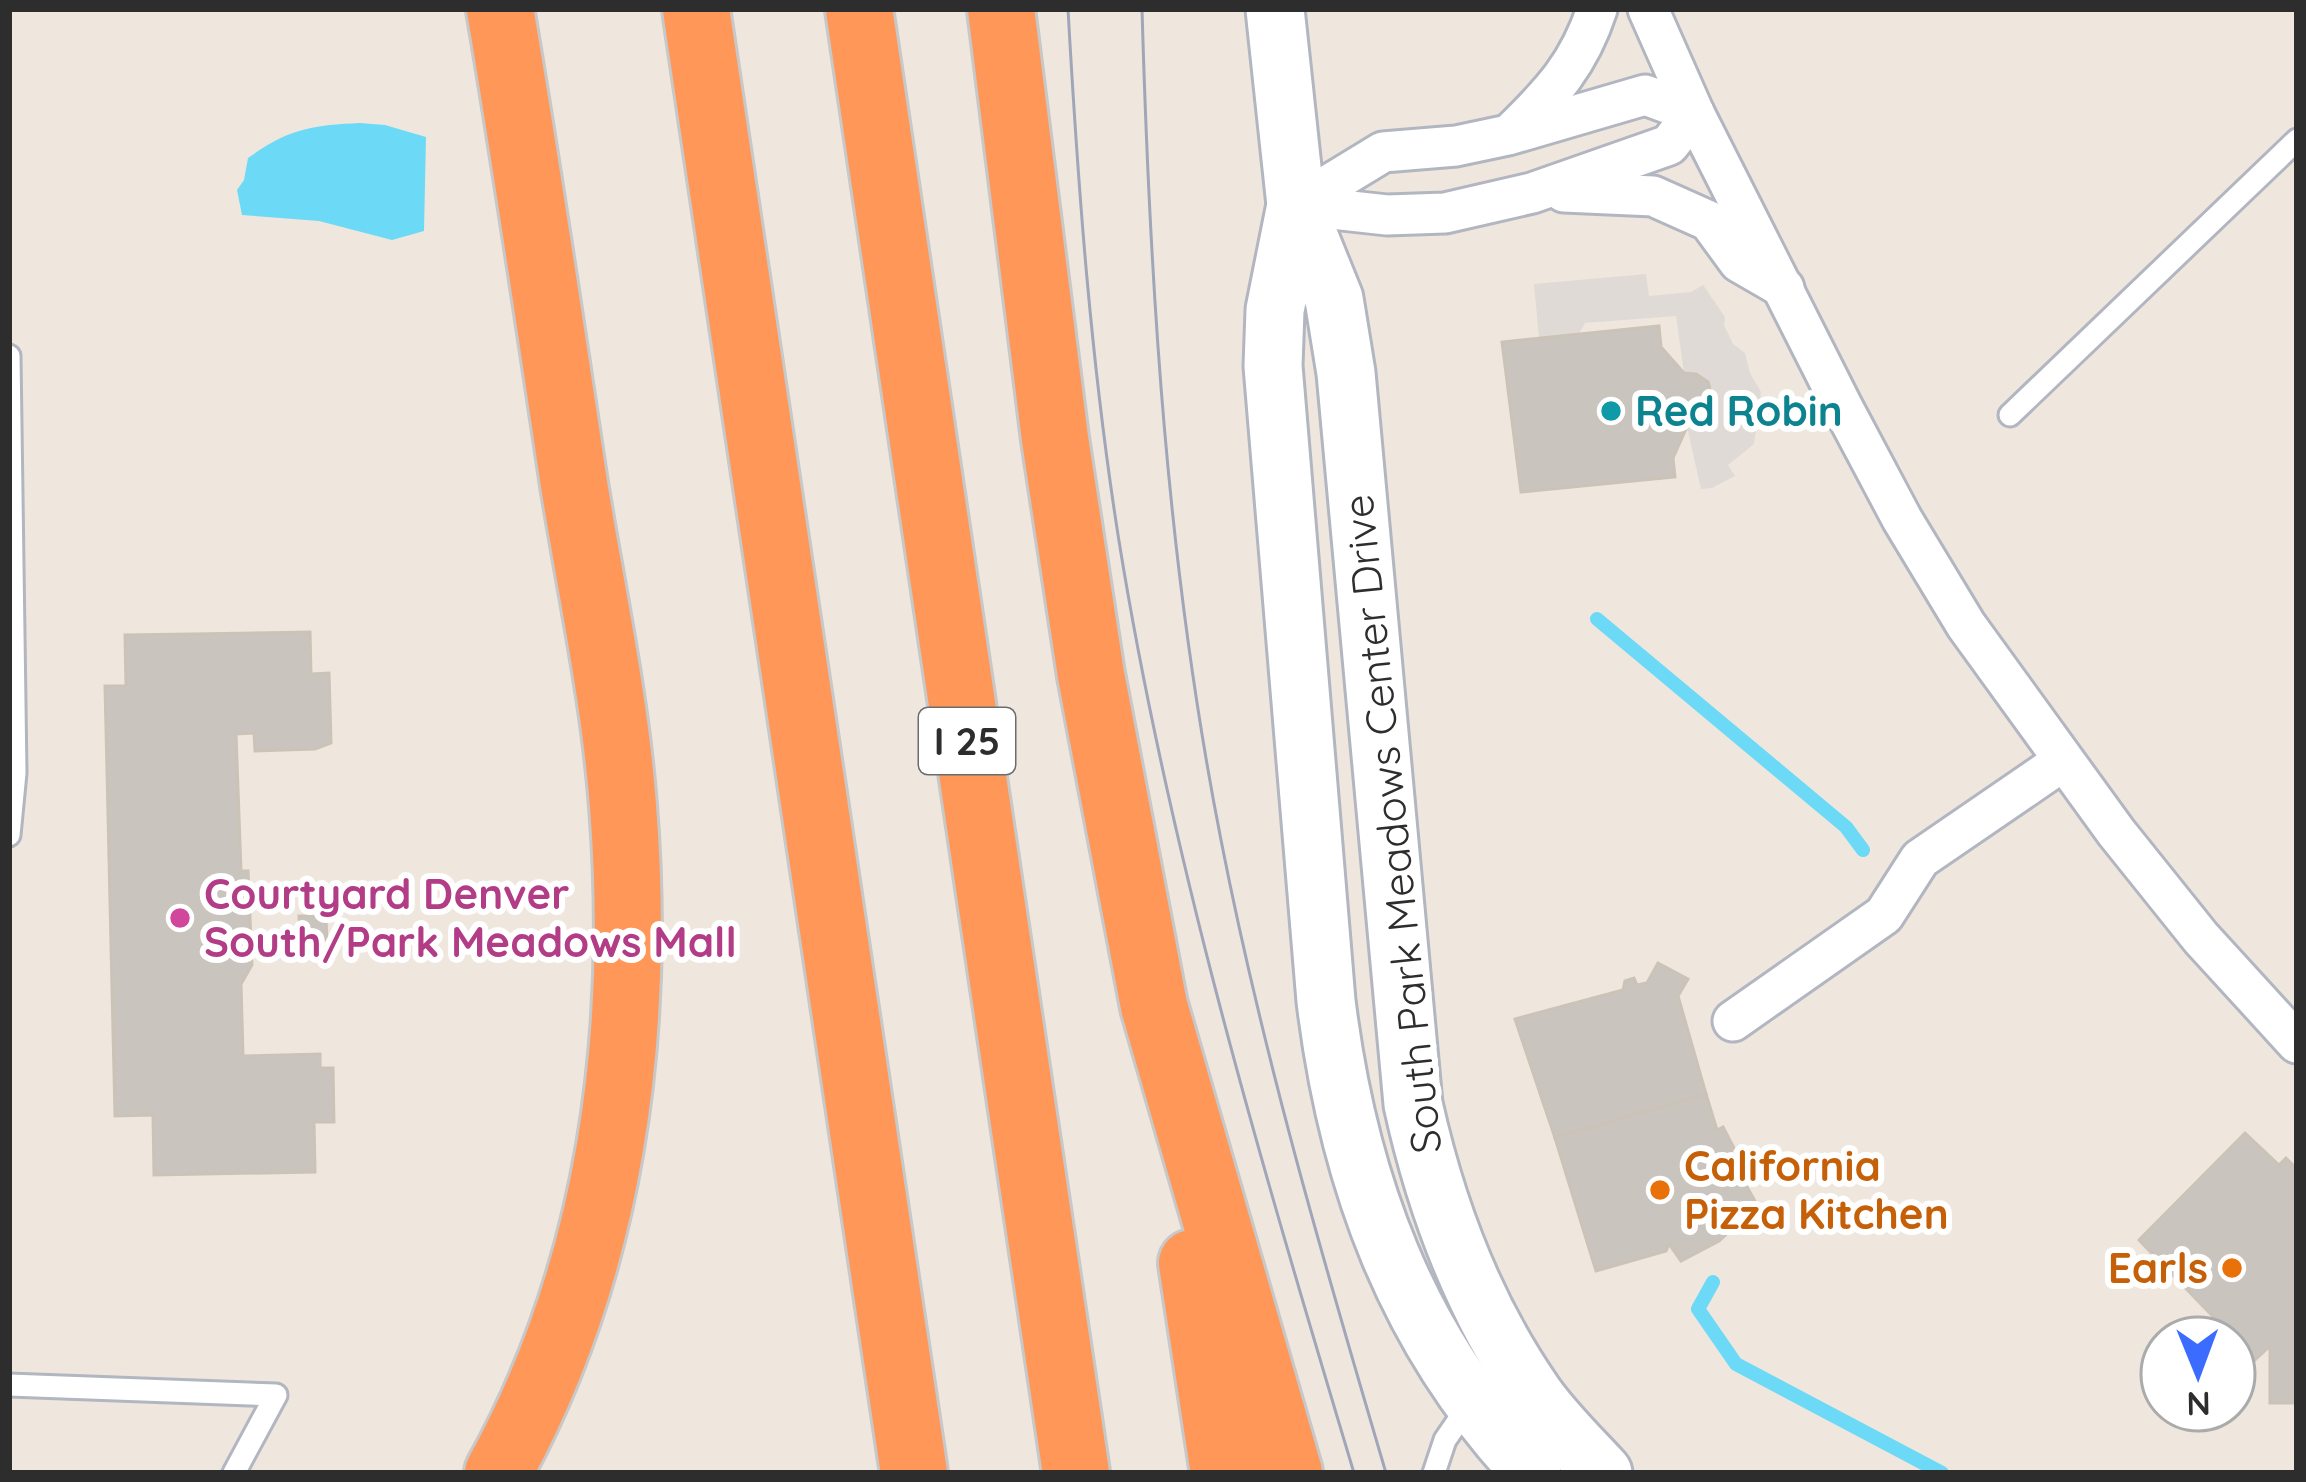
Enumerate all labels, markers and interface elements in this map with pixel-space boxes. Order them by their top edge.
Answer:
place label: Red Robin [1635,384,1843,437]
marker: Red Robin [1598,398,1624,424]
street label: South Park Meadows Center Drive [1331,492,1452,1156]
road number: I 25 [919,708,1015,774]
place label: Courtyard Denver South/Park Meadows Mall [204,867,737,968]
marker: Courtyard Denver South/Park Meadows Mall [167,905,193,931]
place label: California Pizza Kitchen [1684,1139,1949,1240]
marker: California Pizza Kitchen [1647,1177,1673,1203]
place label: Earls [2108,1241,2208,1294]
marker: Earls [2219,1255,2245,1281]
north arrow [2138,1314,2258,1434]
text: N [2186,1384,2211,1425]

